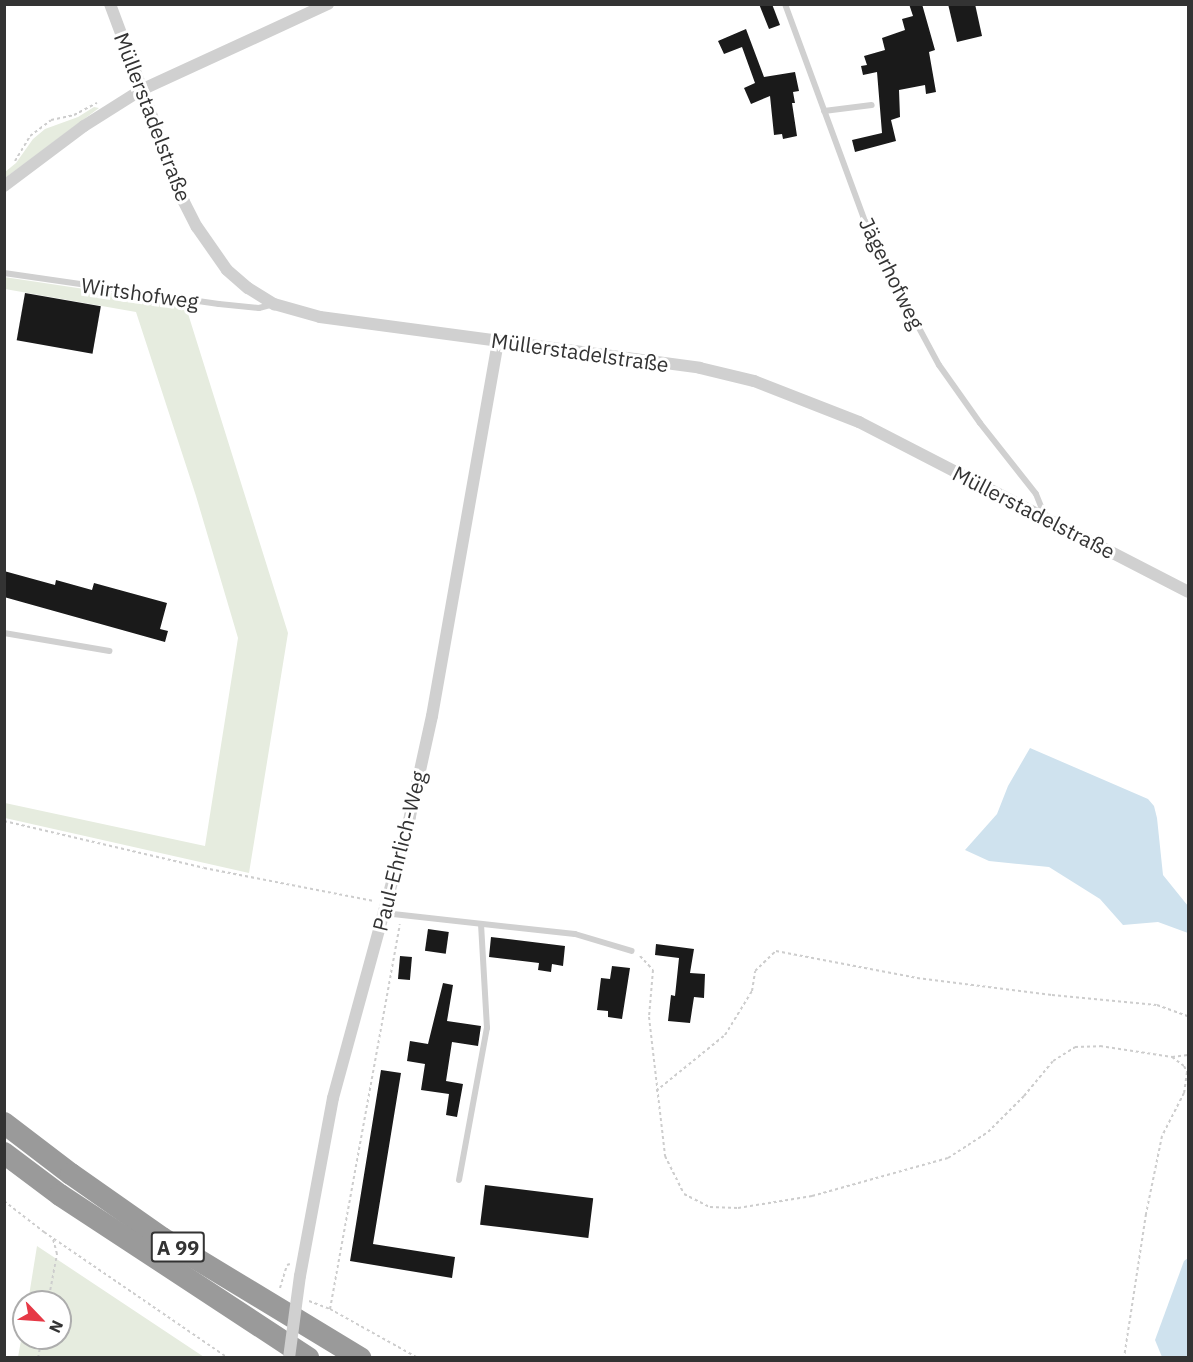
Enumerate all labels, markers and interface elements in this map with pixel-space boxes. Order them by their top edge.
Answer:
street label: Müllerstadelstraße [109,29,197,205]
street label: Jägerhofweg [854,213,930,333]
street label: Wirtshofweg [80,272,200,314]
street label: Müllerstadelstraße [490,327,670,377]
street label: Müllerstadelstraße [949,460,1119,564]
street label: Paul-Ehrlich-Weg [367,768,431,934]
road number: A 99 [150,1230,207,1264]
north arrow [12,1290,72,1350]
text: N [45,1317,68,1336]

